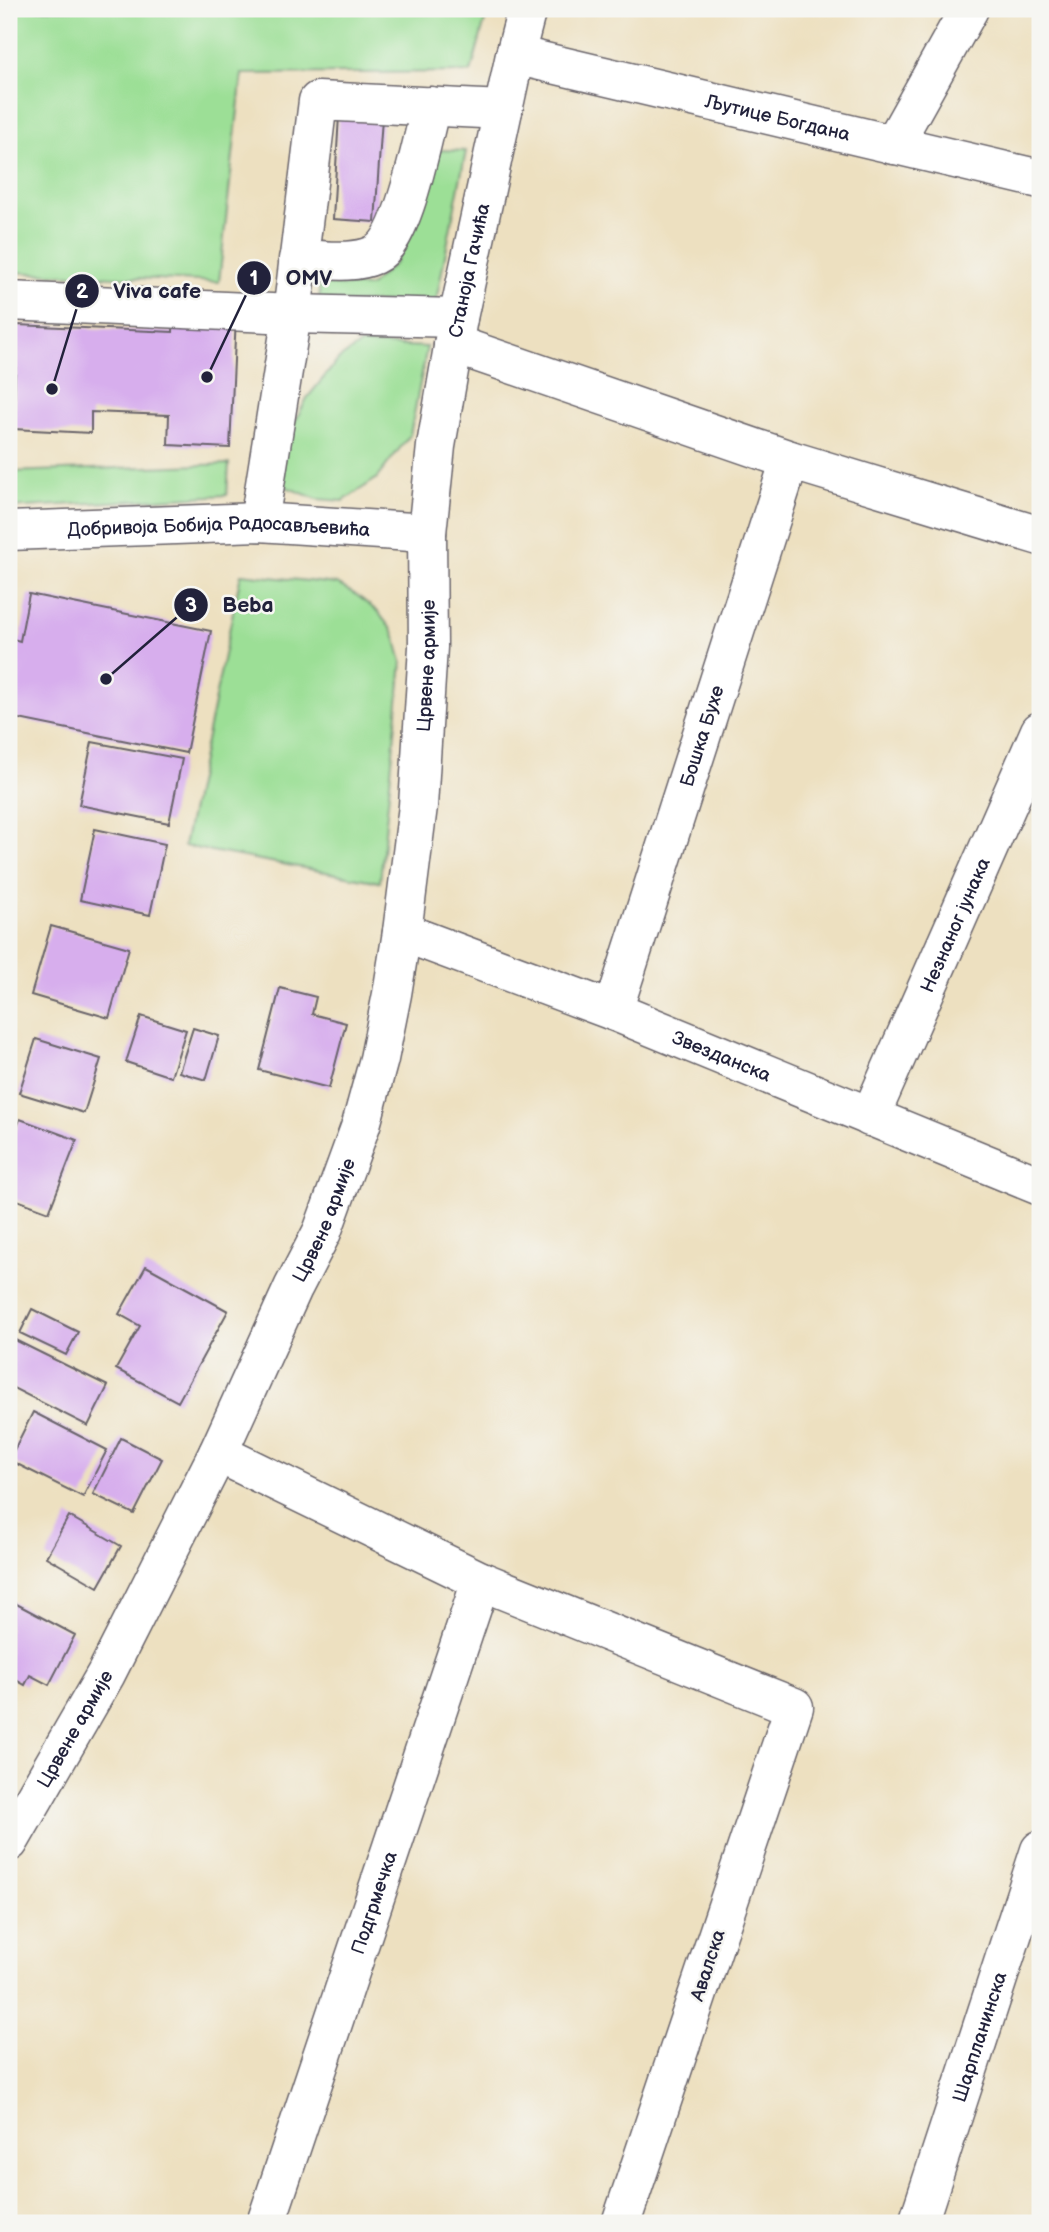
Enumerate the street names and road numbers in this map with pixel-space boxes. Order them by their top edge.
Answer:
street label: Љутице Богдана [702,90,852,147]
street label: Станоја Гачића [445,201,496,339]
street label: Добривоја Бобија Радосављевића [67,512,371,542]
street label: Црвене армије [413,599,441,733]
street label: Бошка Бухе [676,682,730,790]
street label: Незнаног јунака [916,854,996,997]
street label: Звезданска [669,1027,774,1088]
street label: Црвене армије [288,1155,361,1286]
street label: Црвене армије [33,1666,119,1792]
street label: Подгрмечка [347,1848,403,1958]
street label: Авалска [686,1927,731,2005]
street label: Шарпланинска [948,1969,1012,2105]

